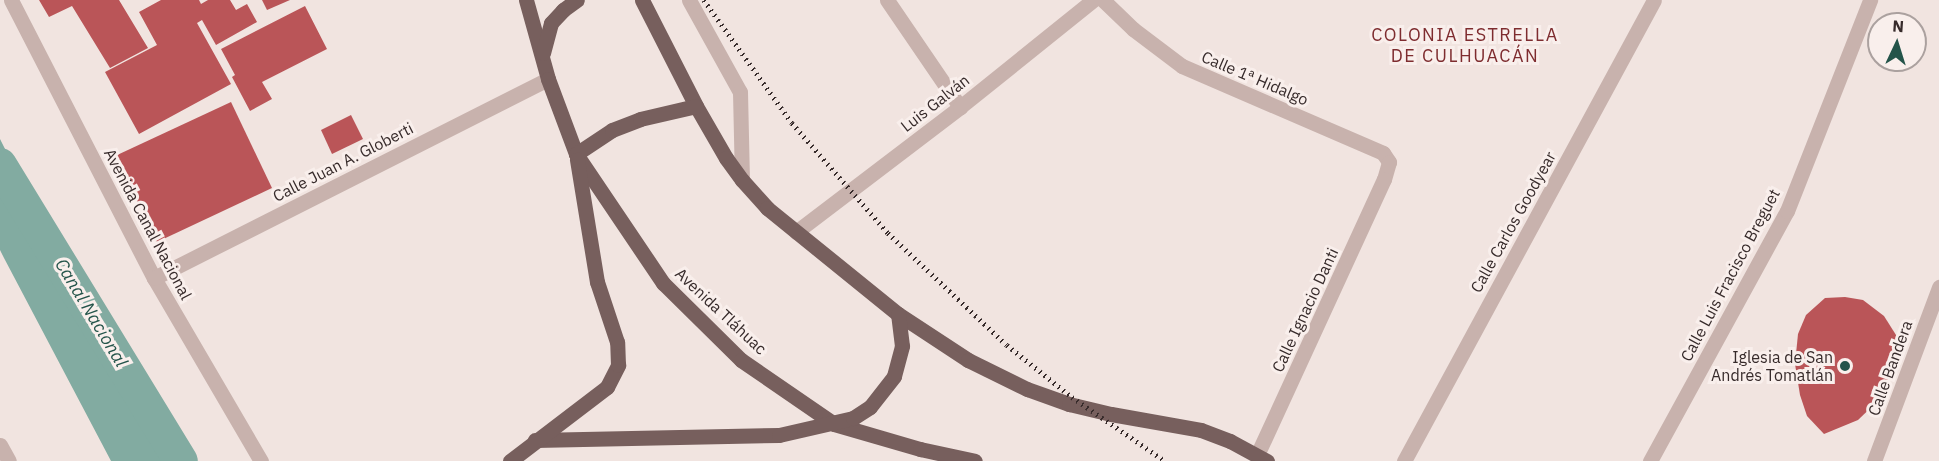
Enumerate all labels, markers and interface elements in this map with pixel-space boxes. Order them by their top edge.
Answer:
north arrow [1867,12,1927,72]
text: N [1892,16,1905,36]
district label: COLONIA ESTRELLA DE CULHUACÁN [1371,25,1559,68]
street label: Calle 1ª Hidalgo [1199,47,1311,109]
street label: Luis Galván [897,70,973,136]
street label: Calle Juan A. Globerti [270,118,416,206]
street label: Avenida Canal Nacional [100,145,196,303]
street label: Calle Carlos Goodyear [1466,148,1560,296]
street label: Calle Luis Fracisco Breguet [1676,185,1784,365]
street label: Calle Ignacio Danti [1268,245,1342,375]
water label: Canal Nacional [50,255,132,371]
street label: Avenida Tláhuac [671,264,771,358]
street label: Calle Bandera [1864,318,1916,418]
place label: Iglesia de San Andrés Tomatlán [1711,347,1833,385]
marker: Iglesia de San Andrés Tomatlán [1838,359,1852,373]

